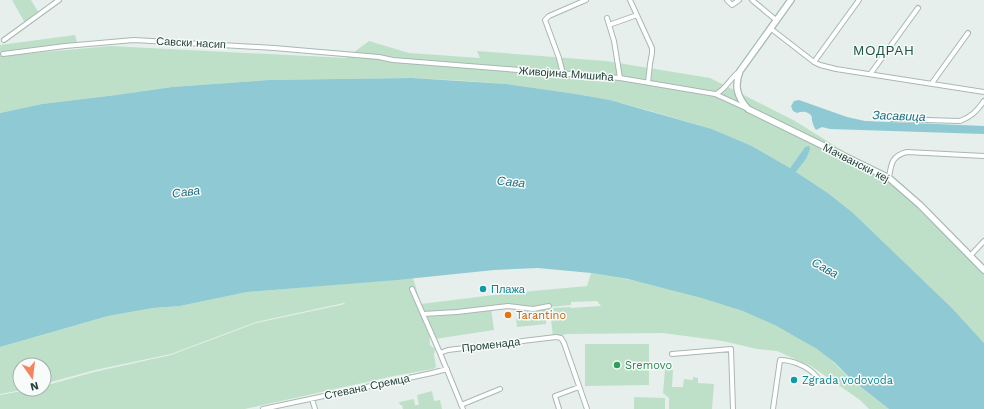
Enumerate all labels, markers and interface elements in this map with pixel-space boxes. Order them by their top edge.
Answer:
street label: Савски насип [156,35,226,51]
district label: МОДРАН [853,43,915,58]
street label: Живојина Мишића [518,64,615,84]
water label: Засавица [872,108,926,124]
street label: Мачвански кеј [821,141,891,185]
water label: Сава [496,174,526,190]
water label: Сава [171,183,201,201]
water label: Сава [809,255,841,281]
place label: Плажа [491,283,526,296]
marker: Плажа [478,284,488,294]
place label: Tarantino [516,309,566,322]
marker: Tarantino [503,310,513,320]
street label: Променада [461,335,522,355]
north arrow [12,357,52,397]
place label: Sremovo [625,359,672,372]
marker: Sremovo [612,360,622,370]
street label: Стевана Сремца [323,371,412,402]
place label: Zgrada vodovoda [802,374,893,387]
marker: Zgrada vodovoda [789,375,799,385]
text: N [29,379,40,394]

